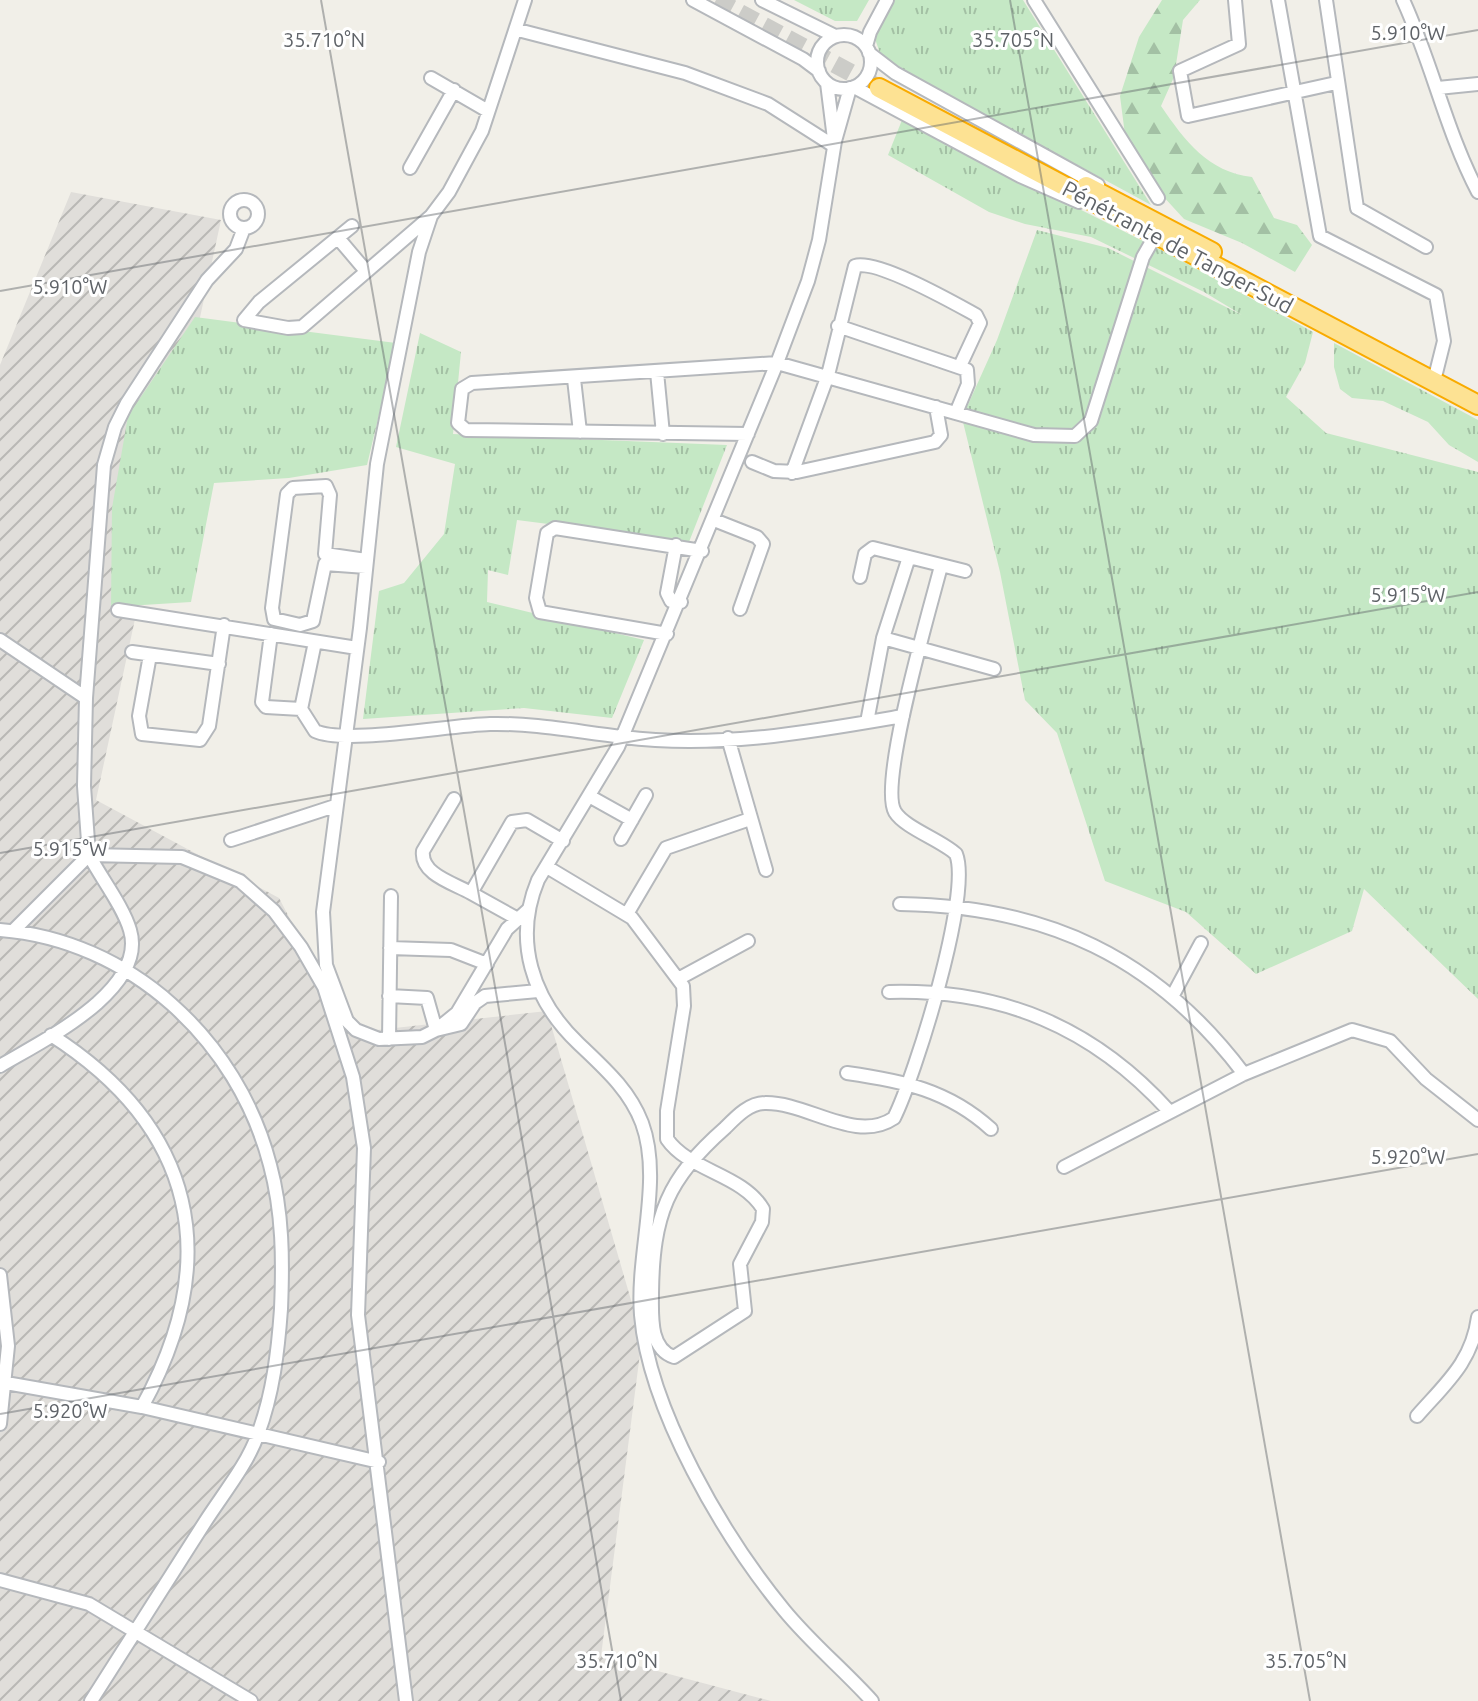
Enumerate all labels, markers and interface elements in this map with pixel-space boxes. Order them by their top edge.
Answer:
text: 5.910°W [1371,21,1445,44]
text: 35.710°N [283,28,365,51]
text: 35.705°N [972,28,1054,51]
street label: Pénétrante de Tanger-Sud [1059,175,1298,318]
text: 5.910°W [33,275,107,298]
text: 5.915°W [1371,583,1445,606]
text: 5.915°W [33,837,107,860]
text: 5.920°W [1371,1145,1445,1168]
text: 5.920°W [33,1399,107,1422]
text: 35.710°N [576,1649,658,1672]
text: 35.705°N [1265,1649,1347,1672]

